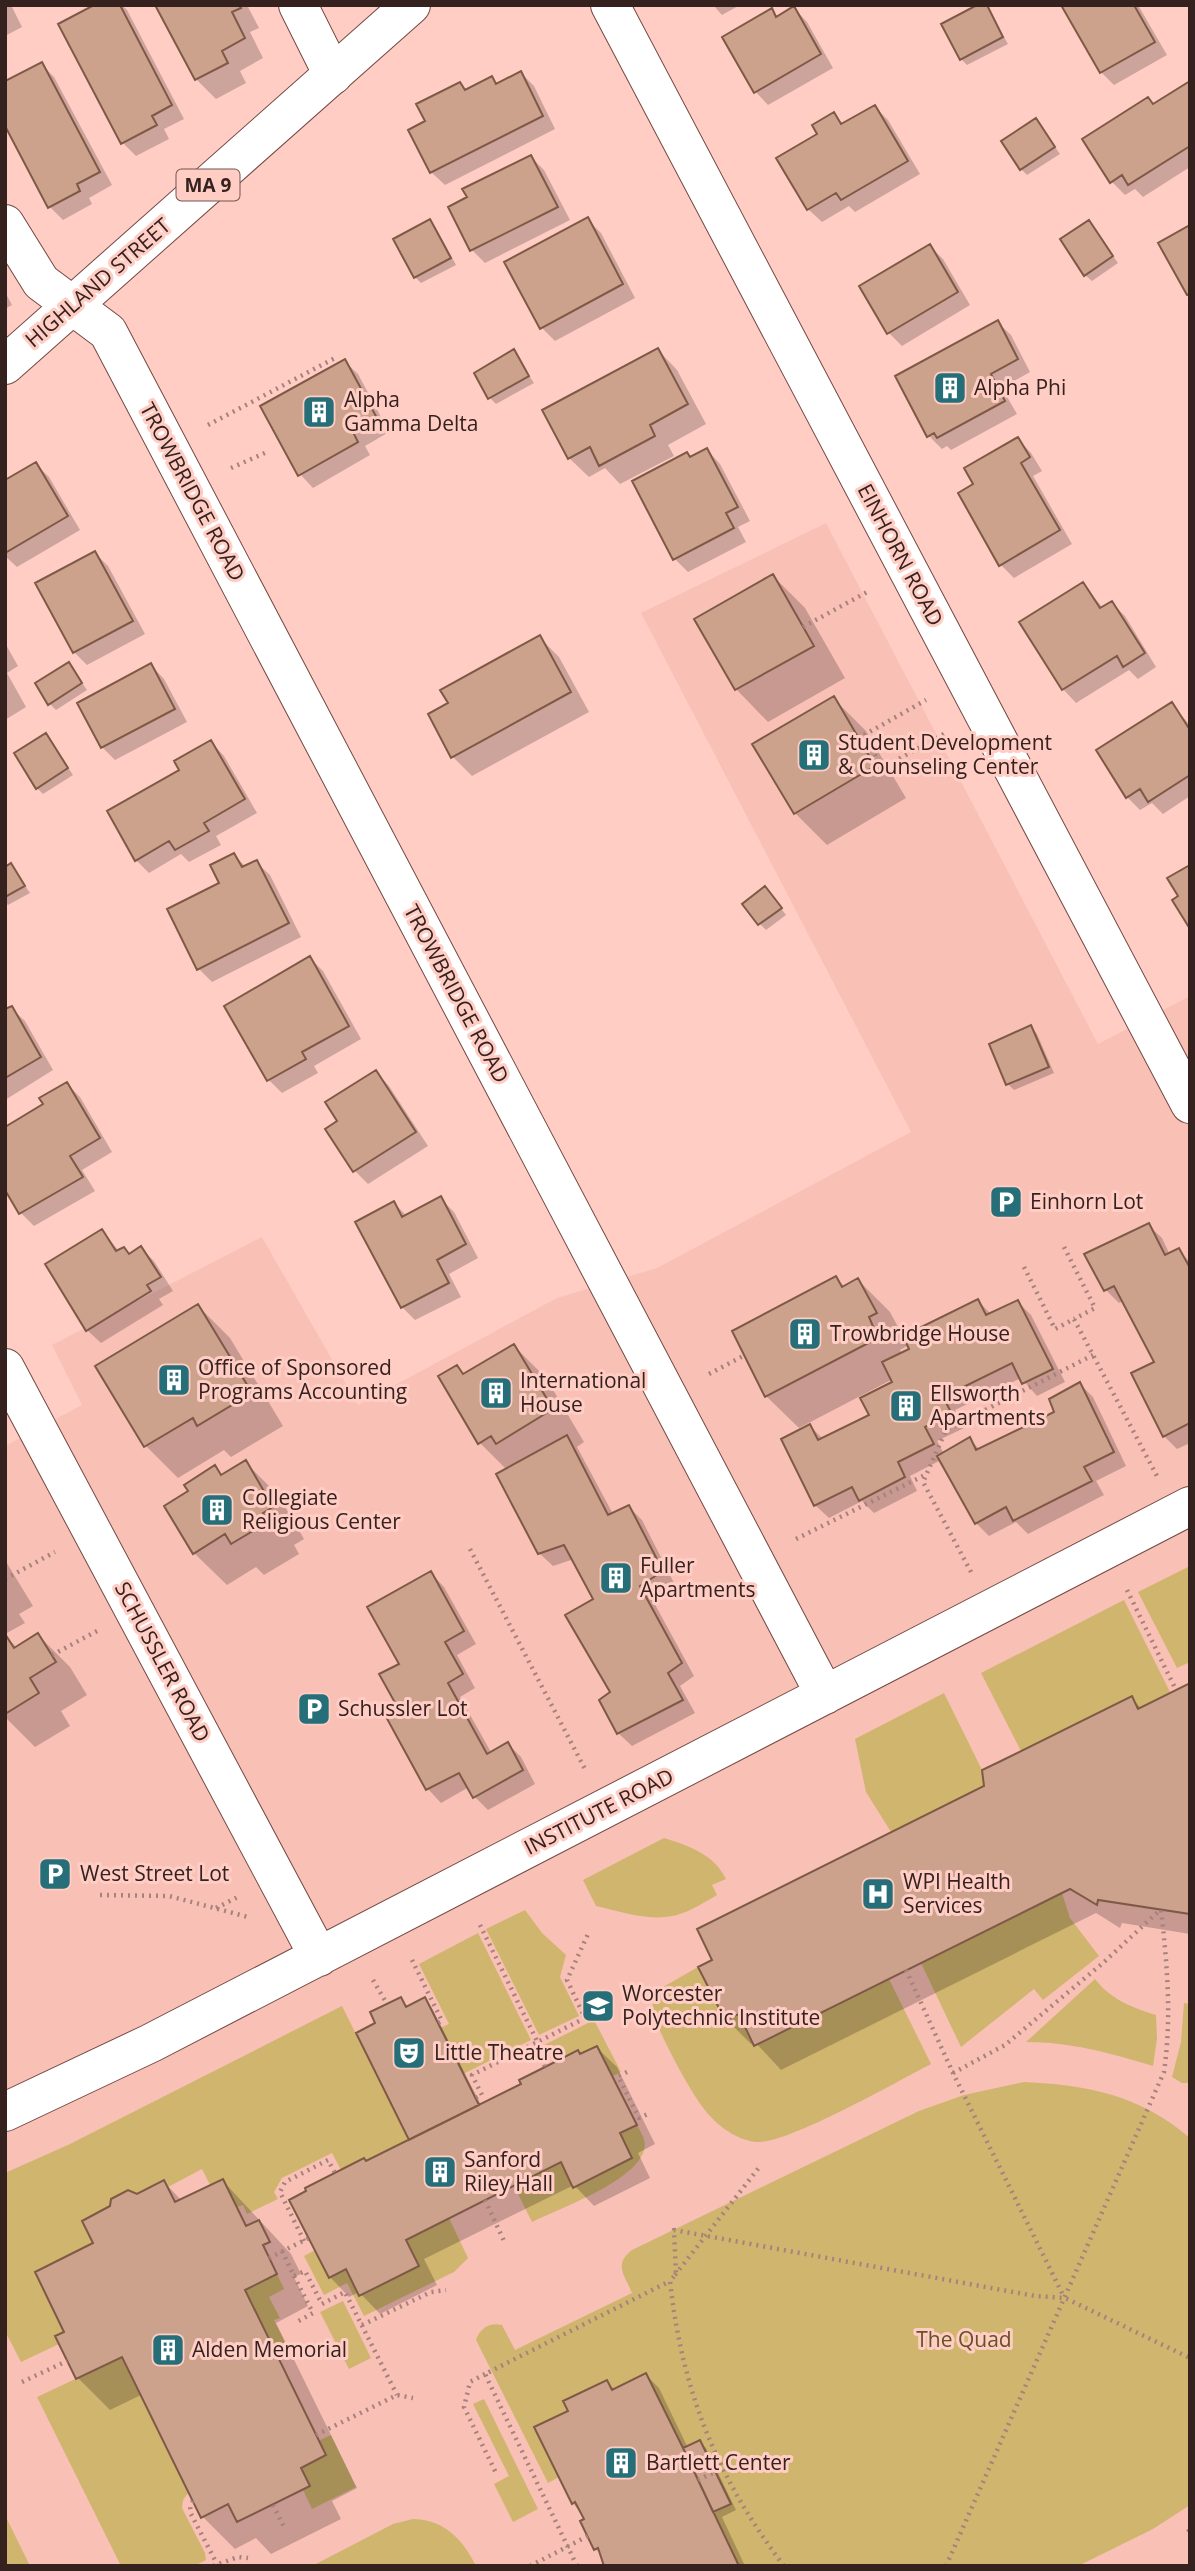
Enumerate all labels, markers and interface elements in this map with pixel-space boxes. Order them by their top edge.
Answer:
road number: MA 9 [176,169,240,200]
street label: HIGHLAND STREET [19,211,176,353]
building icon: Alpha Phi [931,369,969,407]
place label: Alpha Phi [974,373,1066,401]
place label: Alpha Gamma Delta [344,385,478,437]
building icon: Alpha Gamma Delta [300,393,338,431]
street label: TROWBRIDGE ROAD [134,398,252,586]
street label: EINHORN ROAD [852,479,950,631]
place label: Student Development & Counseling Center [838,728,1052,780]
building icon: Student Development & Counseling Center [795,736,833,774]
street label: TROWBRIDGE ROAD [398,900,516,1088]
parking icon: Einhorn Lot [987,1183,1025,1221]
place label: Einhorn Lot [1030,1187,1143,1215]
building icon: Trowbridge House [786,1315,824,1353]
place label: Trowbridge House [830,1319,1010,1347]
place label: Office of Sponsored Programs Accounting [198,1353,407,1405]
building icon: Office of Sponsored Programs Accounting [155,1361,193,1399]
place label: International House [520,1366,646,1418]
building icon: International House [477,1374,515,1412]
place label: Ellsworth Apartments [930,1379,1045,1431]
building icon: Ellsworth Apartments [887,1387,925,1425]
place label: Collegiate Religious Center [242,1483,401,1535]
building icon: Collegiate Religious Center [198,1491,236,1529]
place label: Fuller Apartments [640,1551,755,1603]
building icon: Fuller Apartments [597,1559,635,1597]
street label: SCHUSSLER ROAD [109,1577,217,1746]
parking icon: Schussler Lot [295,1690,333,1728]
place label: Schussler Lot [338,1694,468,1722]
street label: INSTITUTE ROAD [519,1761,678,1861]
parking icon: West Street Lot [36,1855,74,1893]
place label: West Street Lot [80,1859,229,1887]
place label: WPI Health Services [903,1867,1011,1919]
hospital icon: WPI Health Services [859,1875,897,1913]
place label: Worcester Polytechnic Institute [622,1979,820,2031]
school or university icon: Worcester Polytechnic Institute [579,1987,617,2025]
theatre icon: Little Theatre [390,2034,428,2072]
place label: Little Theatre [434,2038,564,2066]
place label: Sanford Riley Hall [464,2145,553,2197]
building icon: Sanford Riley Hall [421,2153,459,2191]
park label: The Quad [916,2325,1012,2353]
building icon: Alden Memorial [149,2331,187,2369]
place label: Alden Memorial [192,2335,347,2363]
building icon: Bartlett Center [602,2444,640,2482]
place label: Bartlett Center [646,2448,791,2476]

